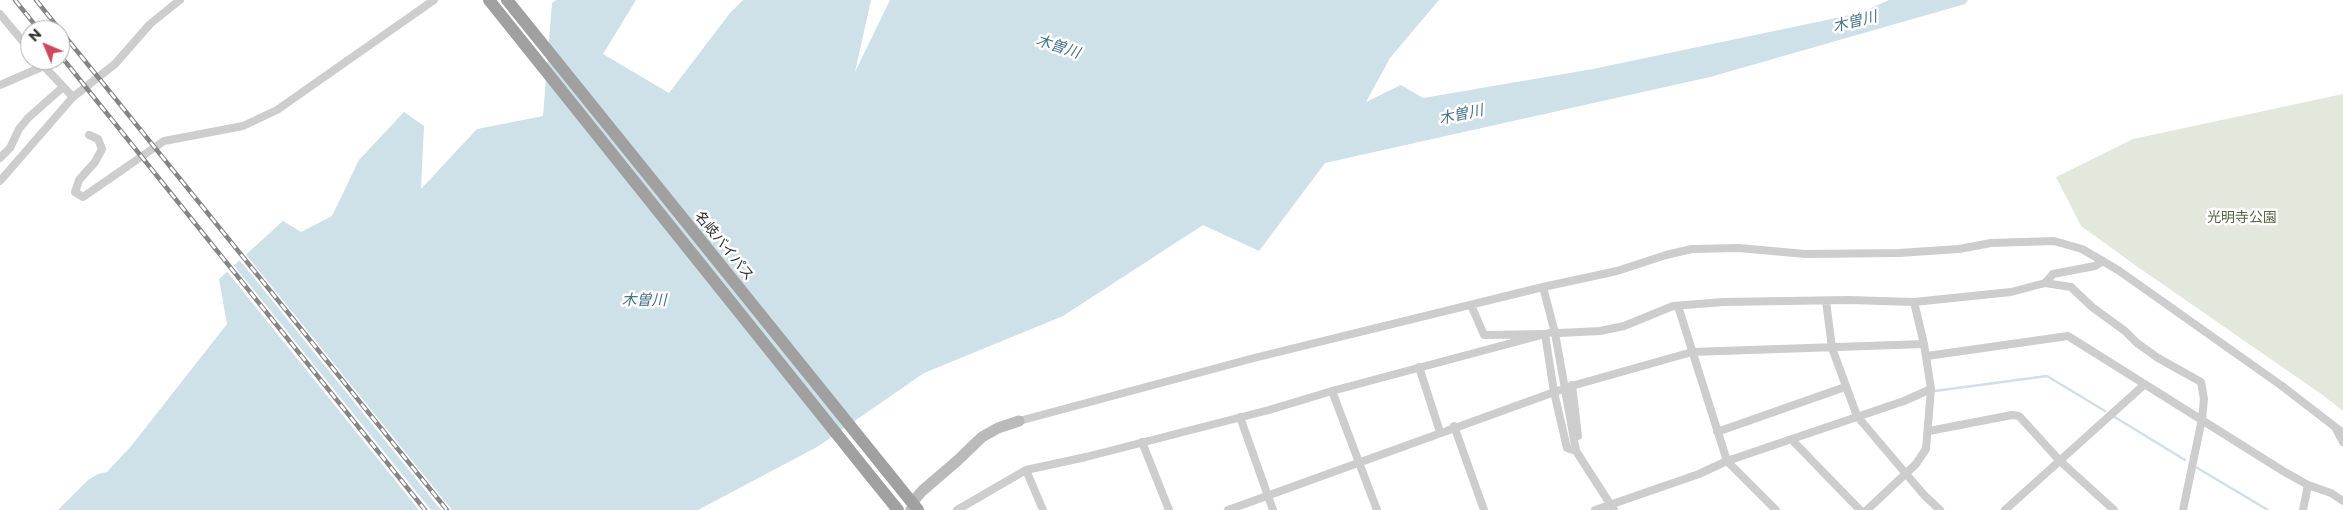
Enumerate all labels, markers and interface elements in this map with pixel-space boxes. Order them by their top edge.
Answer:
water label: 木曽川 [1831,8,1879,36]
north arrow [20,20,70,70]
text: N [25,25,45,45]
water label: 木曽川 [1034,31,1082,63]
water label: 木曽川 [1437,102,1485,128]
street label: 名岐バイパス [691,208,757,284]
park label: 光明寺公園 [2207,210,2277,226]
water label: 木曽川 [622,292,666,310]

